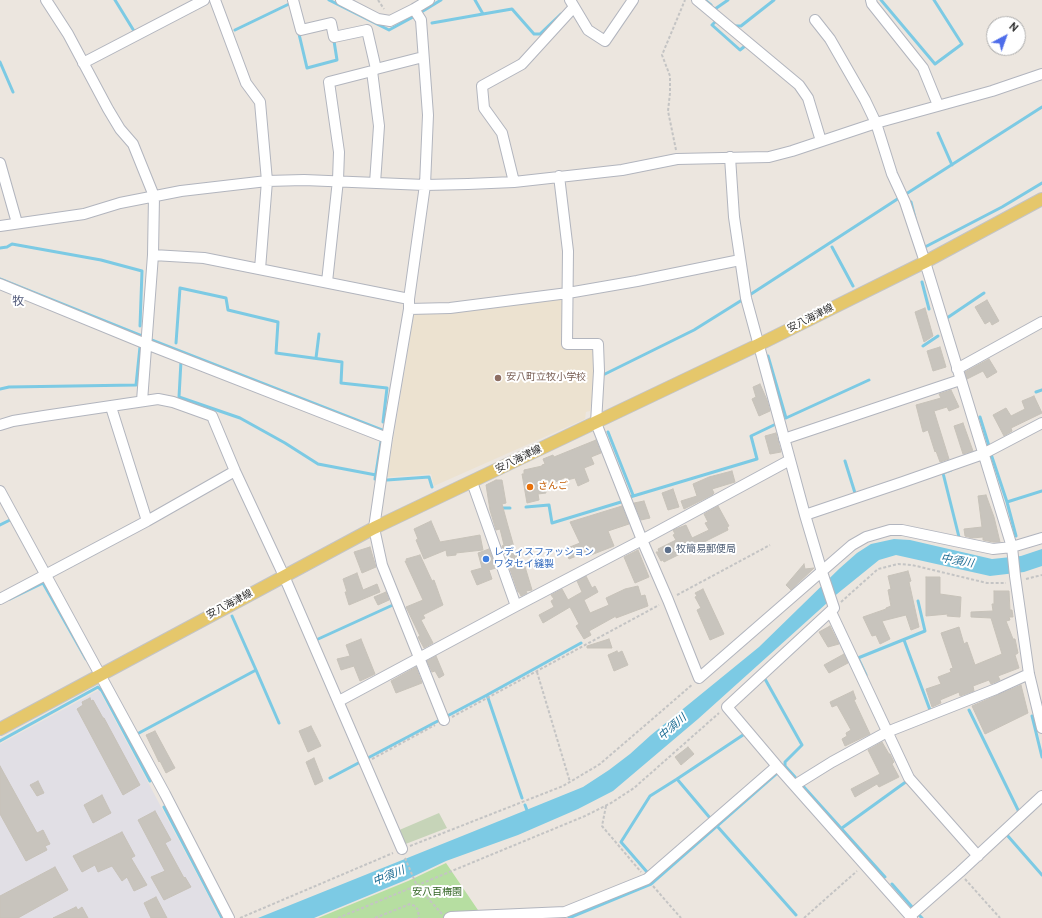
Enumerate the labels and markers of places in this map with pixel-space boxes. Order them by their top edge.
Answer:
place label: 安八町立牧小学校 [506,372,586,384]
marker: 安八町立牧小学校 [493,373,503,383]
place label: さんご [538,481,568,493]
marker: さんご [525,482,535,492]
place label: 牧簡易郵便局 [676,544,736,556]
marker: 牧簡易郵便局 [663,545,673,555]
place label: レディスファッション ワタセイ縫製 [494,547,594,570]
marker: レディスファッション ワタセイ縫製 [481,554,491,564]

